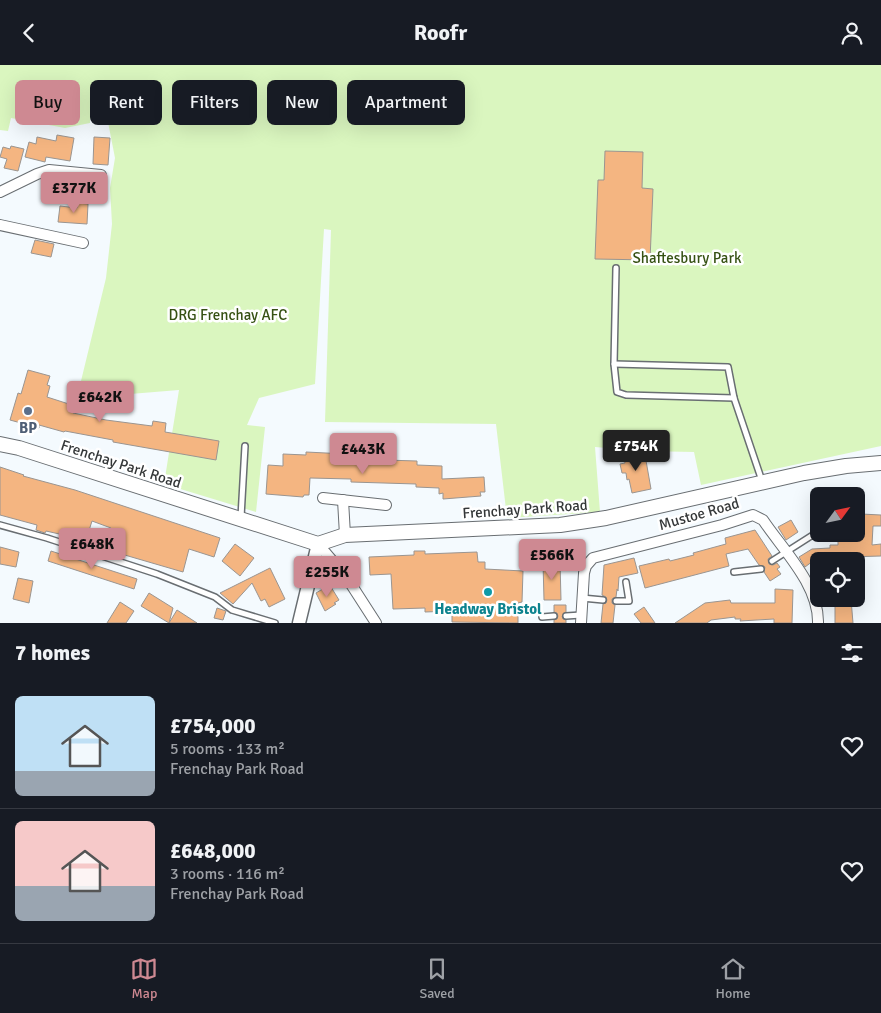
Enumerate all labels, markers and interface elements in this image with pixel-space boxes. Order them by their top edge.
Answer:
icon: back [15,19,43,47]
text: Roofr [414,19,467,46]
icon: person [838,19,866,47]
chip: Buy [15,80,80,125]
chip: Rent [90,80,162,125]
chip: Filters [172,80,257,125]
chip: New [267,80,337,125]
chip: Apartment [347,80,465,125]
pin: £377K [39,171,109,214]
text: £377K [52,178,96,198]
park label: Shaftesbury Park [633,249,742,267]
park label: DRG Frenchay AFC [169,306,287,324]
pin: £642K [65,381,135,423]
text: £642K [78,387,122,407]
marker: BP [22,405,34,417]
place label: BP [19,419,37,437]
pin: £754K [601,429,671,472]
pin: £443K [328,433,398,475]
street label: Frenchay Park Road [58,436,184,492]
text: £754K [614,436,658,456]
text: £443K [341,439,385,459]
north arrow [810,487,865,543]
map controls [810,487,865,607]
street label: Mustoe Road [657,494,741,534]
street label: Frenchay Park Road [462,496,588,522]
pin: £648K [57,527,127,570]
text: £648K [70,534,114,554]
pin: £566K [517,539,587,581]
text: £566K [530,545,574,565]
button: locate [810,552,865,607]
pin: £255K [292,555,362,598]
text: £255K [305,562,349,582]
marker: Headway Bristol [482,586,494,598]
place label: Headway Bristol [434,600,542,618]
icon: filters [838,639,866,667]
text: 7 homes [15,640,90,666]
text: £754,000 [170,713,256,739]
icon: home [55,716,115,776]
icon: heart [838,732,866,760]
text: 5 rooms · 133 m² [170,739,285,759]
text: Frenchay Park Road [170,759,304,779]
text: £648,000 [170,838,256,864]
icon: home [55,841,115,901]
icon: heart [838,857,866,885]
text: 3 rooms · 116 m² [170,864,285,884]
text: Frenchay Park Road [170,884,304,904]
tab: Map [130,955,158,1002]
tab: Saved [419,955,455,1002]
tab: Home [716,955,751,1002]

